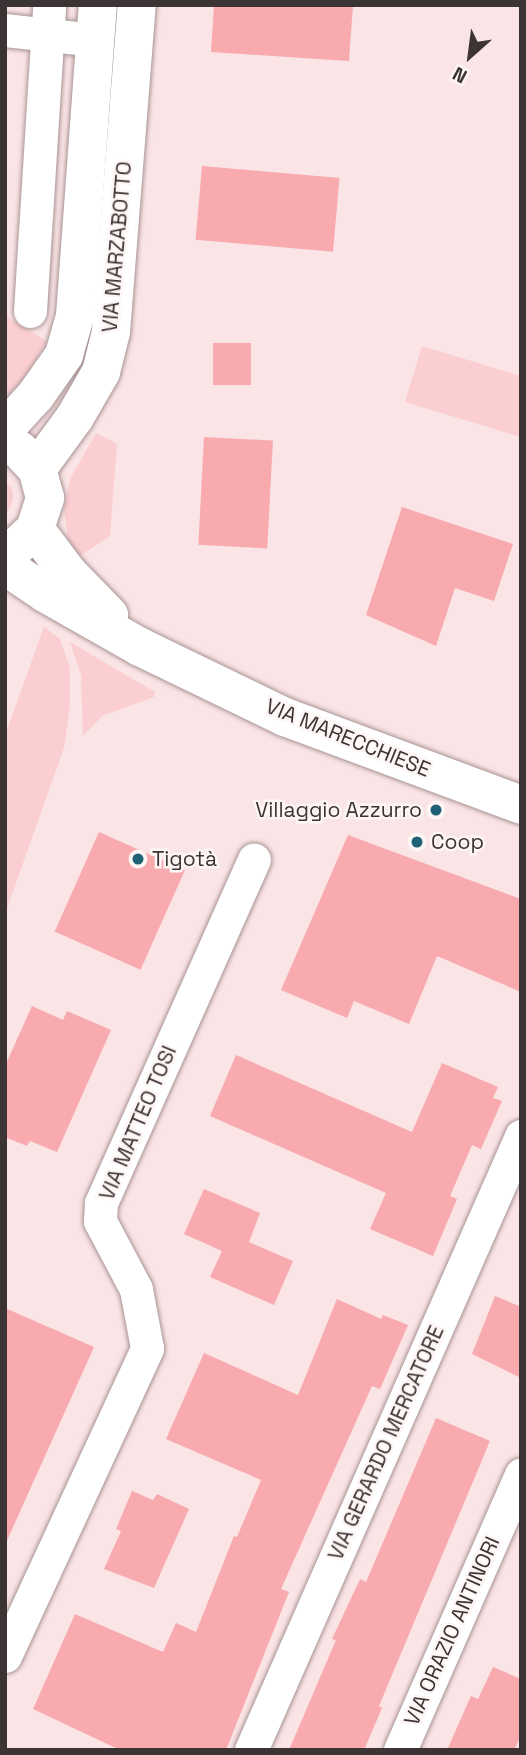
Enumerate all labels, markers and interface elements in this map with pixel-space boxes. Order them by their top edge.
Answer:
north arrow [435,21,505,91]
text: N [448,61,471,89]
street label: VIA MARZABOTTO [97,160,137,334]
street label: VIA MARECCHIESE [262,693,434,783]
place label: Villaggio Azzurro [255,797,422,823]
marker: Villaggio Azzurro [428,802,444,818]
place label: Coop [431,829,484,855]
marker: Coop [409,834,425,850]
place label: Tigotà [152,846,217,872]
marker: Tigotà [130,851,146,867]
street label: VIA MATTEO TOSI [94,1042,182,1204]
street label: VIA GERARDO MERCATORE [323,1322,449,1564]
street label: VIA ORAZIO ANTINORI [399,1532,505,1730]

